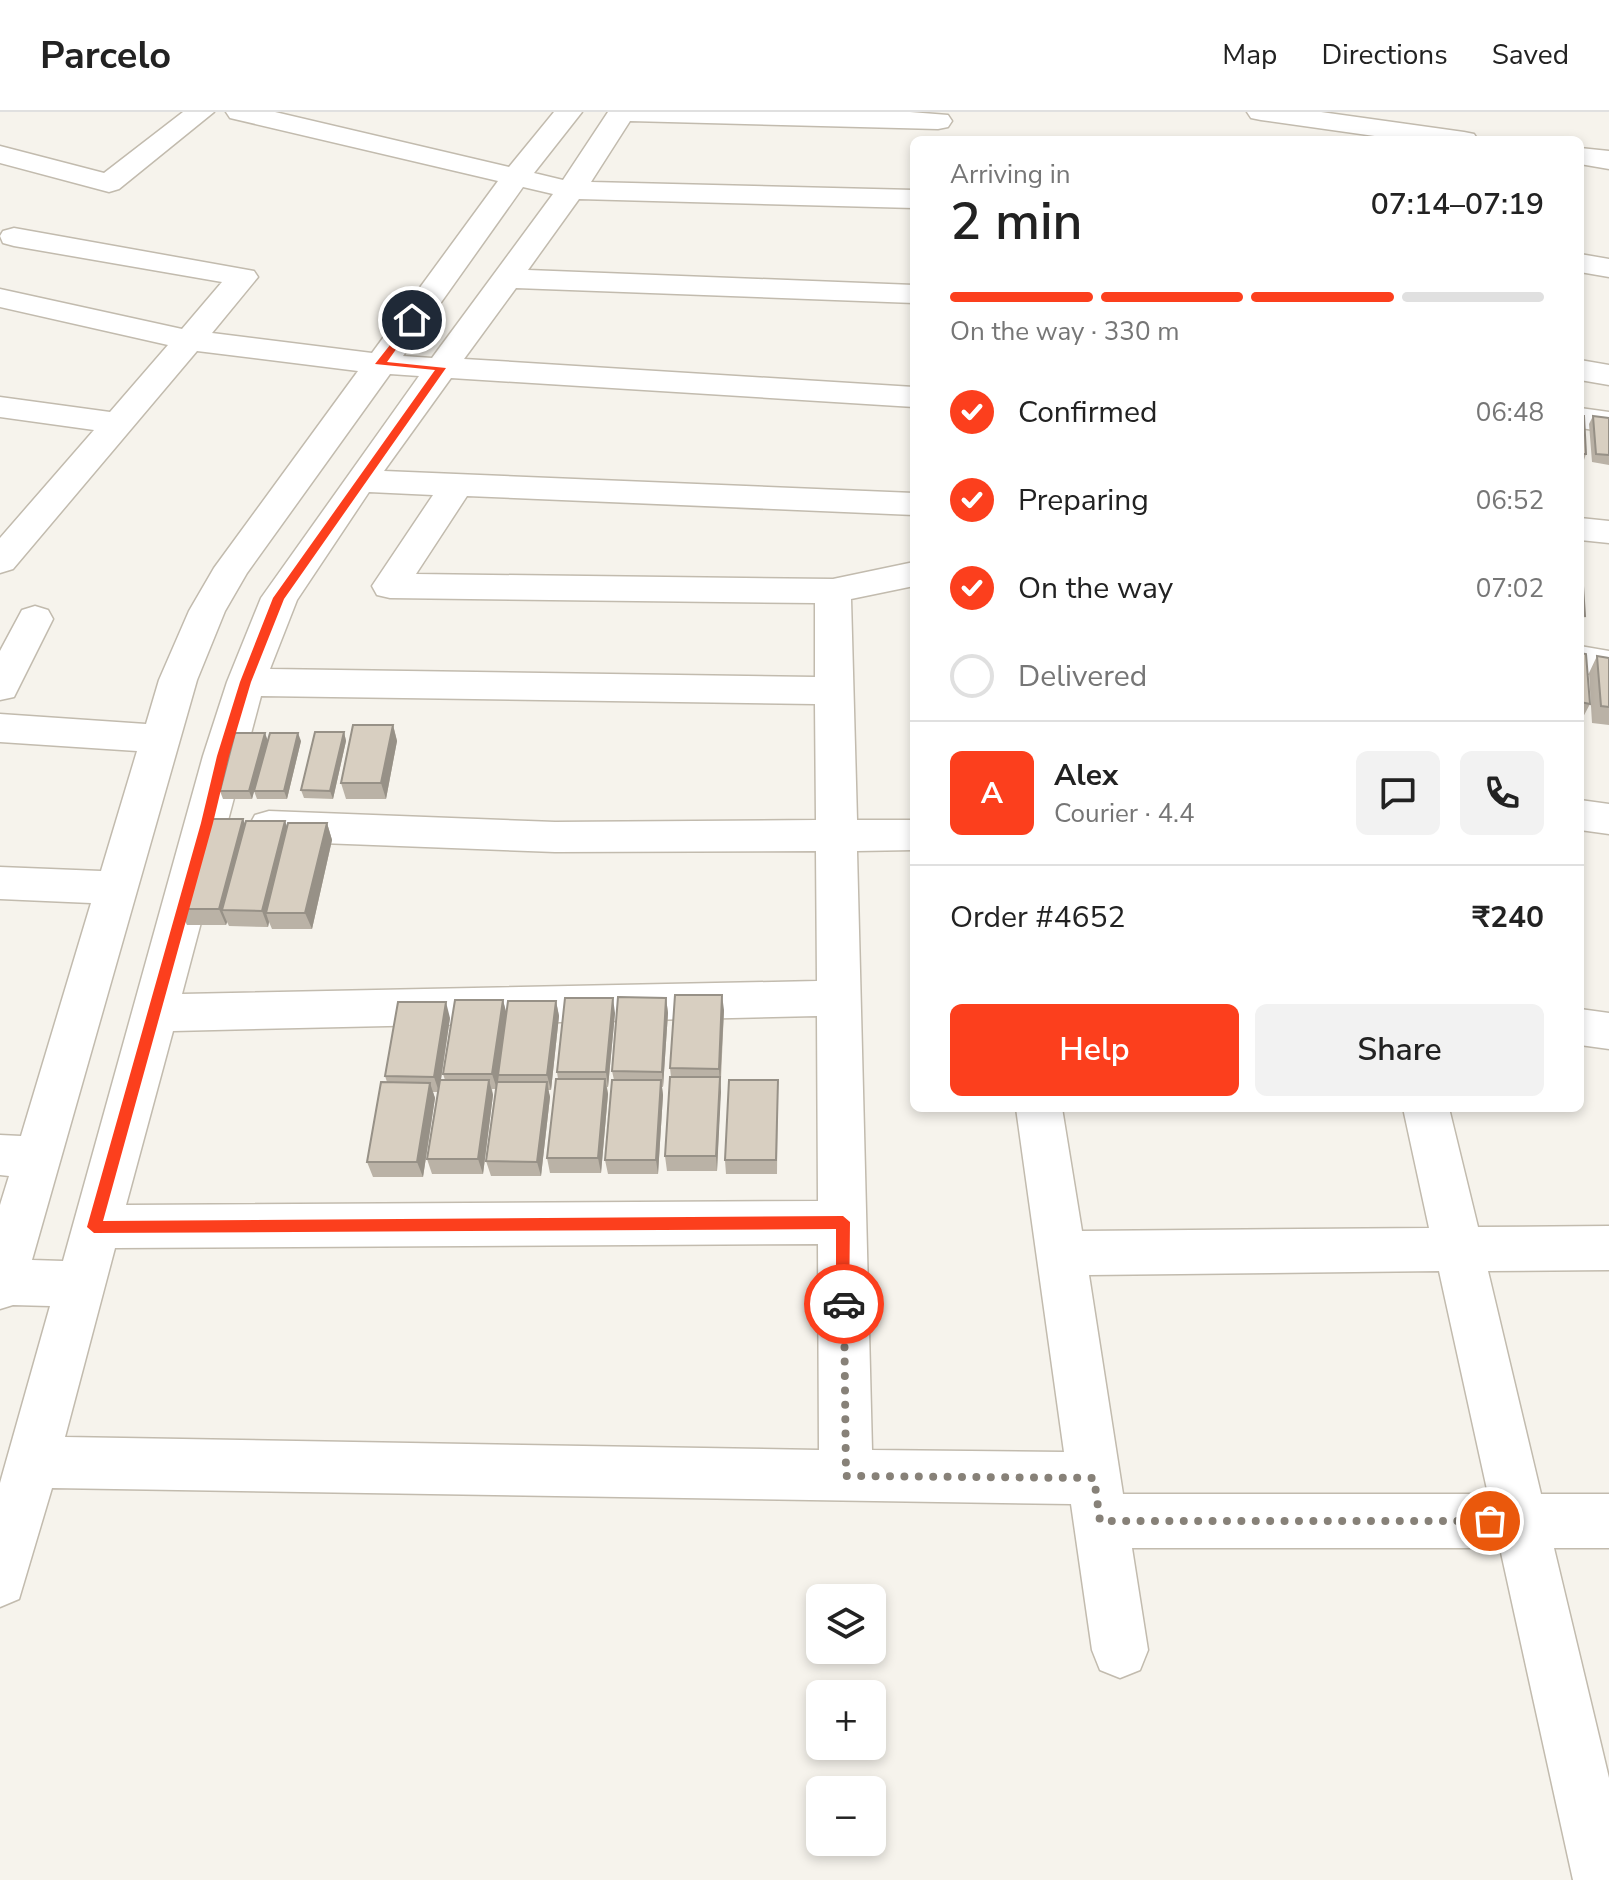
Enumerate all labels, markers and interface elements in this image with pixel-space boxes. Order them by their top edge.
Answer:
text: Parcelo [40,30,171,81]
text: Map [1222,36,1277,74]
text: Directions [1321,36,1448,74]
text: Saved [1492,36,1569,74]
text: Arriving in [950,157,1071,192]
text: 07:14–07:19 [1371,184,1544,225]
text: 2 min [950,186,1083,257]
pin [378,286,446,354]
icon: home [390,298,434,342]
text: On the way · 330 m [950,314,1179,349]
icon: check [950,390,994,434]
text: Confirmed [1018,392,1158,433]
text: 06:48 [1476,395,1544,430]
icon: check [950,478,994,522]
text: Preparing [1018,480,1149,521]
text: 06:52 [1476,483,1544,518]
icon: check [950,566,994,610]
text: On the way [1018,568,1173,609]
text: 07:02 [1476,571,1544,606]
text: Delivered [1018,656,1147,697]
button: chat [1356,751,1440,835]
button: phone [1460,751,1544,835]
text: Alex [1054,755,1118,796]
text: A [981,773,1003,814]
text: Courier · 4.4 [1054,796,1195,831]
text: Order #4652 [950,897,1125,938]
text: ₹240 [1472,897,1544,938]
button: Help [950,1004,1239,1096]
button: Share [1255,1004,1544,1096]
courier [804,1264,884,1344]
icon: car [822,1282,866,1326]
pin [1456,1487,1524,1555]
icon: bag [1468,1499,1512,1543]
map controls [806,1584,886,1856]
button: layers [806,1584,886,1664]
button: + [806,1680,886,1760]
button: − [806,1776,886,1856]

